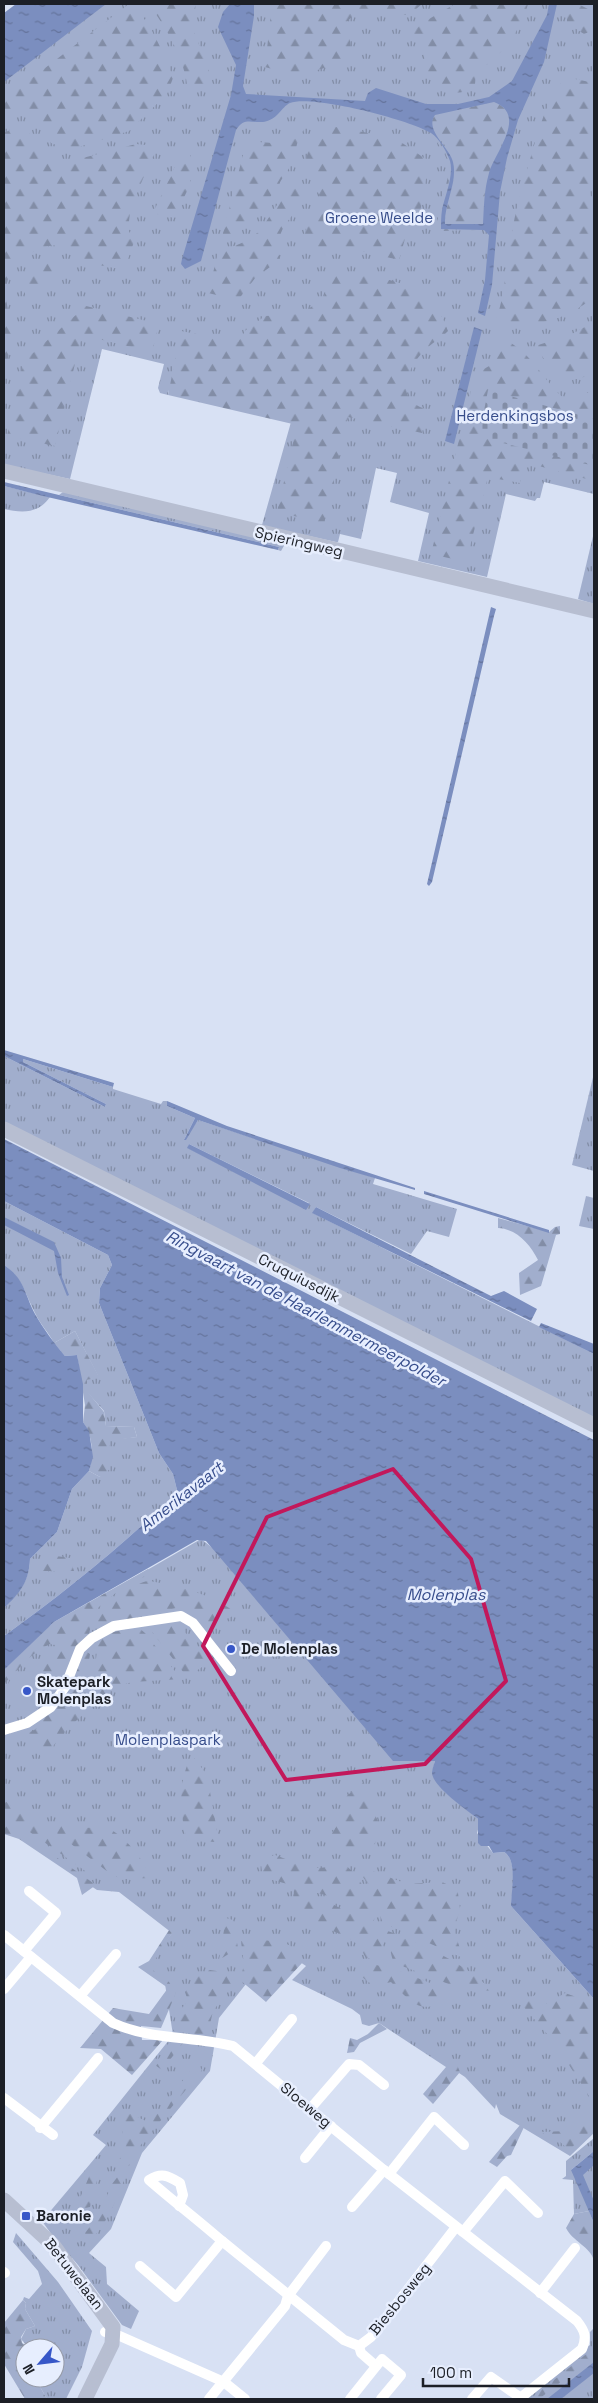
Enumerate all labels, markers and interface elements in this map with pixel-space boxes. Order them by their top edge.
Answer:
park label: Groene Weelde [325,208,433,227]
park label: Herdenkingsbos [456,406,574,425]
street label: Spieringweg [253,522,345,561]
water label: Ringvaart van de Haarlemmermeerpolder [162,1226,451,1392]
street label: Cruquiusdijk [255,1249,343,1306]
water label: Amerikavaart [135,1456,229,1536]
water label: Molenplas [407,1584,486,1605]
place label: De Molenplas [241,1639,338,1658]
marker: De Molenplas [225,1643,237,1655]
place label: Skatepark Molenplas [37,1672,111,1708]
marker: Skatepark Molenplas [21,1685,33,1697]
park label: Molenplaspark [115,1730,221,1749]
street label: Sloeweg [277,2078,336,2132]
place label: Baronie [36,2206,92,2225]
marker: Baronie [20,2210,32,2222]
street label: Betuwelaan [41,2234,108,2313]
street label: Biesbosweg [365,2259,435,2339]
north arrow [15,2338,65,2388]
scale bar [423,2356,569,2388]
text: N [18,2361,39,2377]
text: 100 m [430,2363,472,2382]

